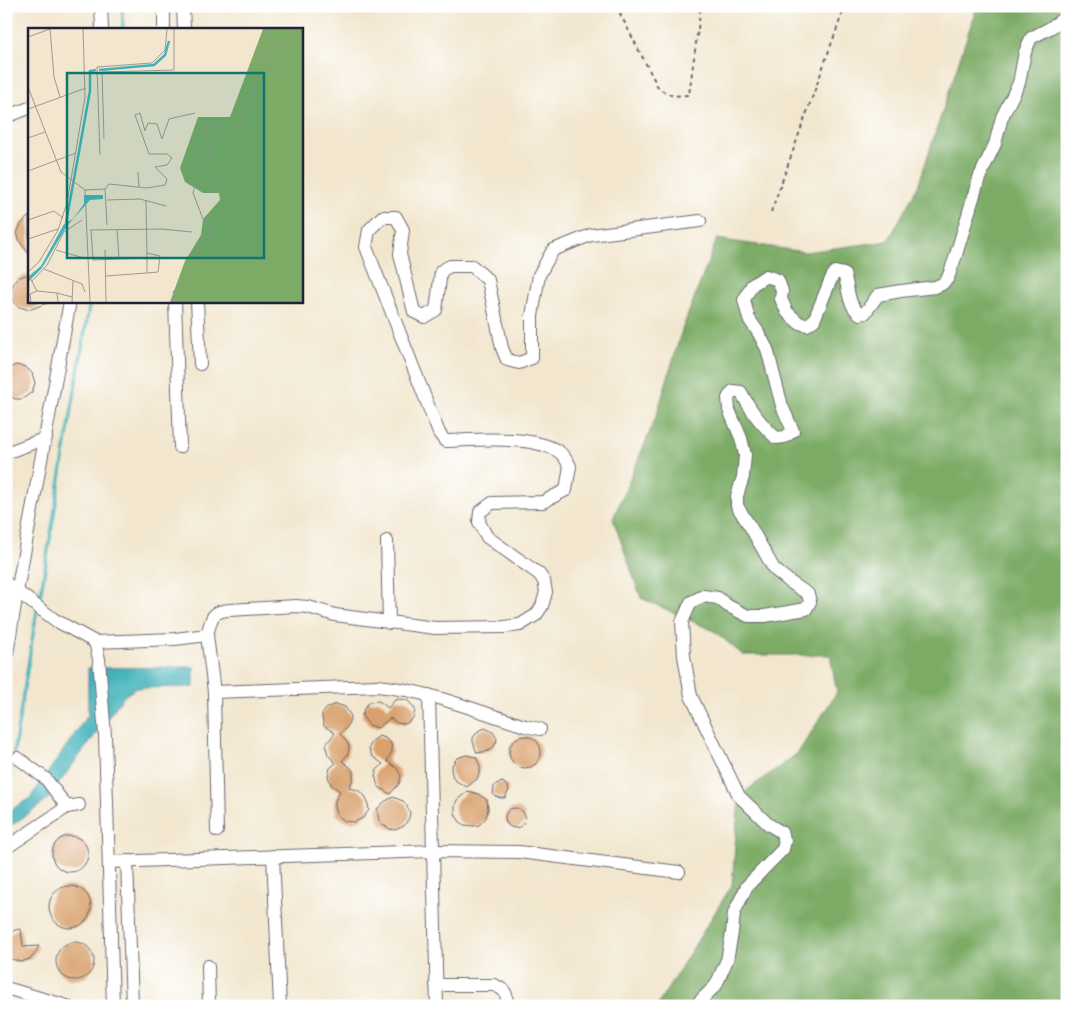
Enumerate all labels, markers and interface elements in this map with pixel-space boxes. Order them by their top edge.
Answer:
inset map [28,28,302,302]

